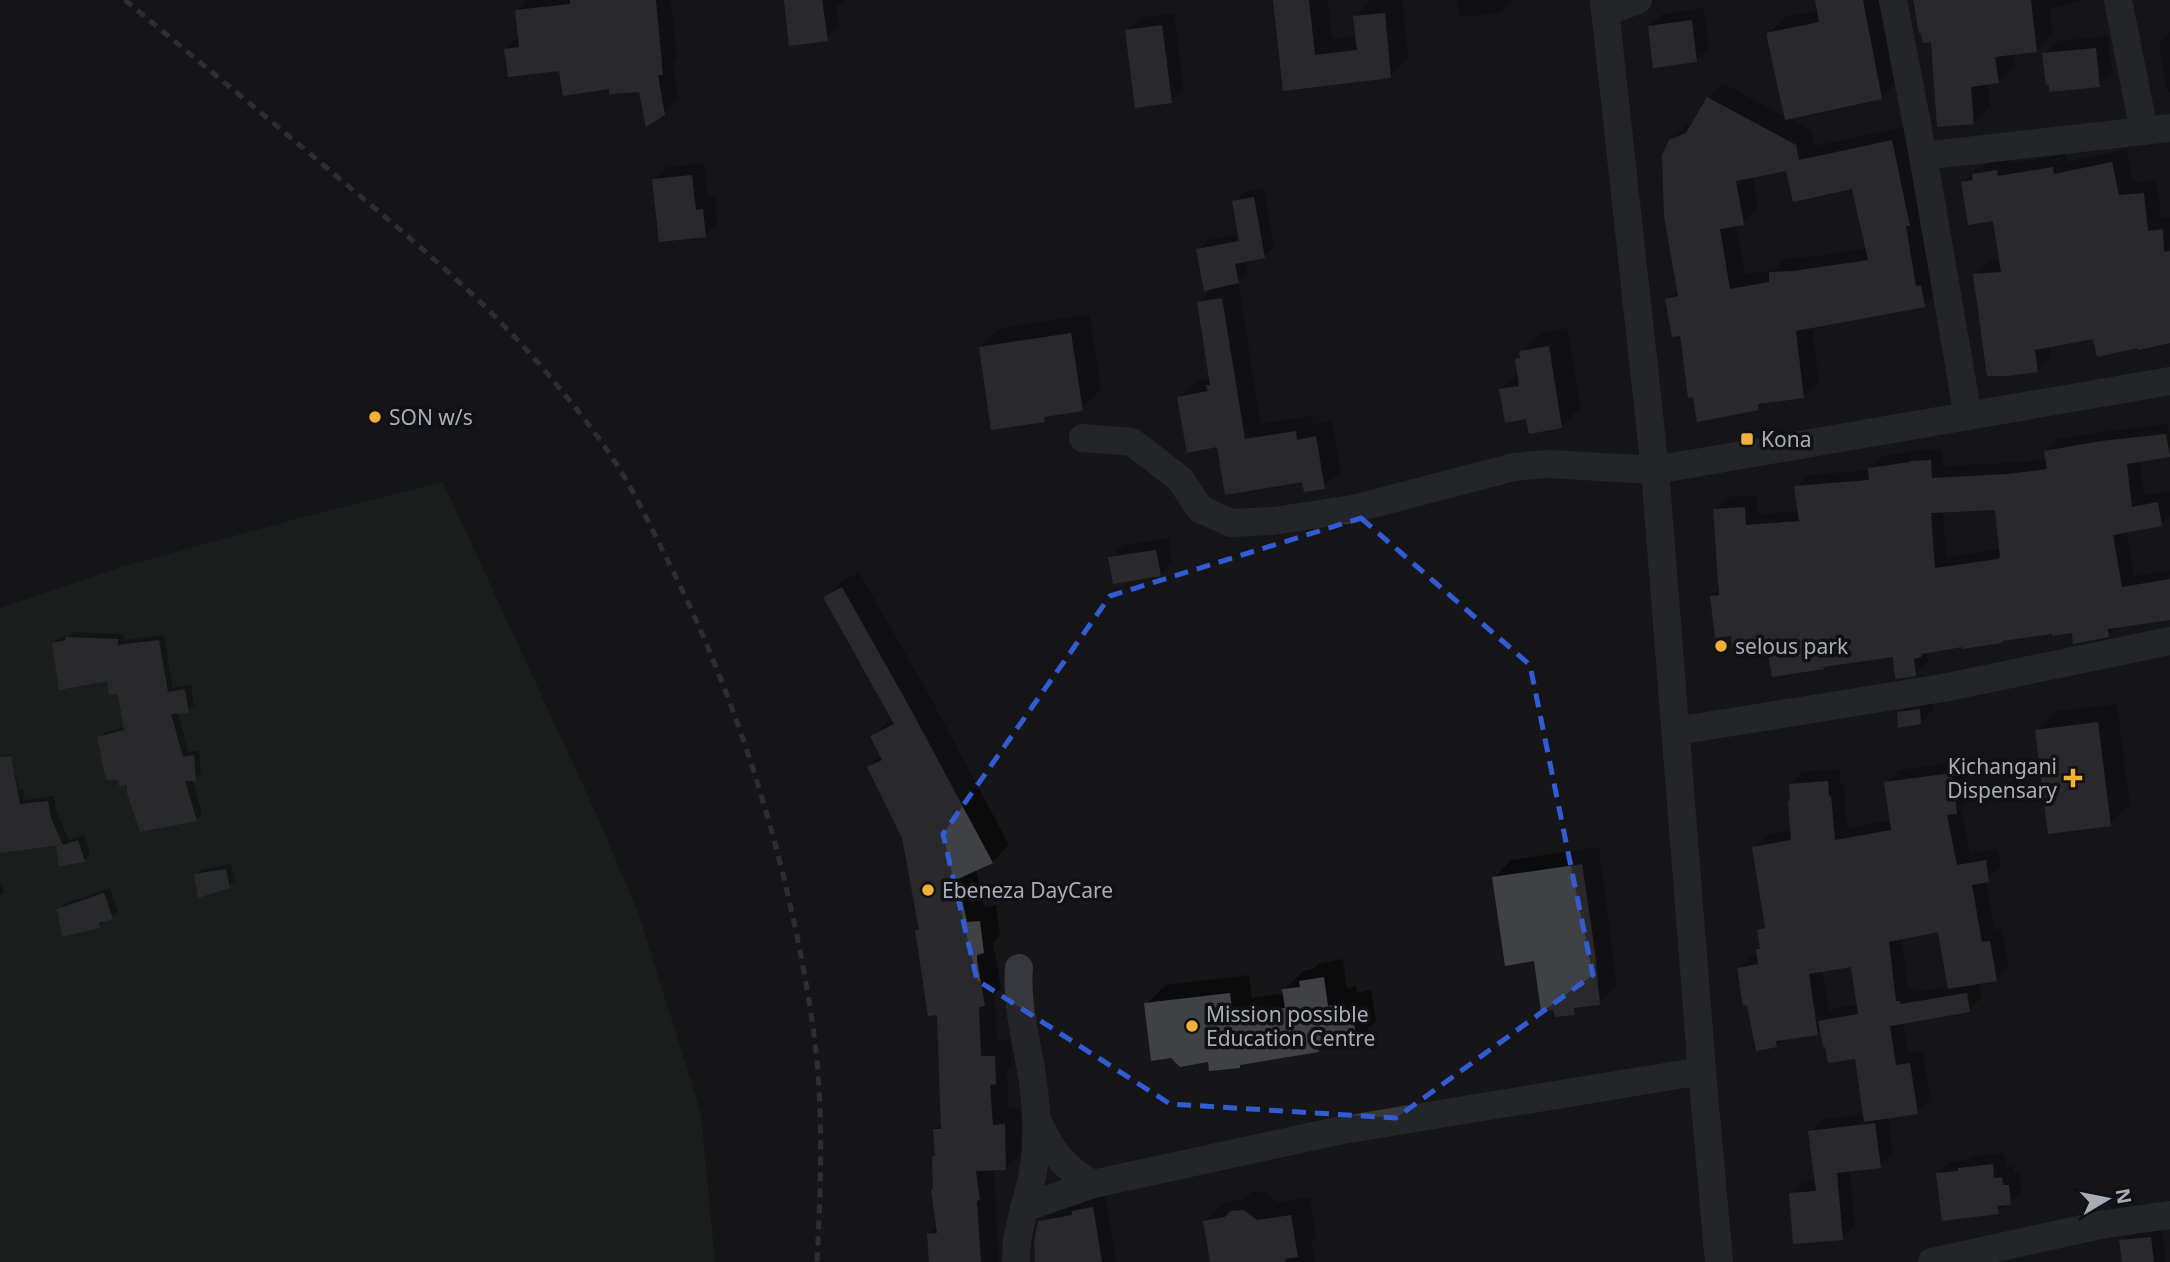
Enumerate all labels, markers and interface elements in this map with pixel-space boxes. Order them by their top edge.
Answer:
place label: SON w/s [389,403,473,431]
marker: SON w/s [367,409,383,425]
place label: Kona [1761,425,1811,453]
marker: Kona [1739,431,1755,447]
place label: selous park [1735,632,1849,660]
marker: selous park [1713,638,1729,654]
place label: Kichangani Dispensary [1947,752,2057,804]
marker: Kichangani Dispensary [2063,768,2083,788]
place label: Ebeneza DayCare [942,876,1113,904]
marker: Ebeneza DayCare [920,882,936,898]
place label: Mission possible Education Centre [1206,1000,1375,1052]
marker: Mission possible Education Centre [1184,1018,1200,1034]
north arrow [2072,1164,2142,1234]
text: N [2110,1186,2138,1206]

